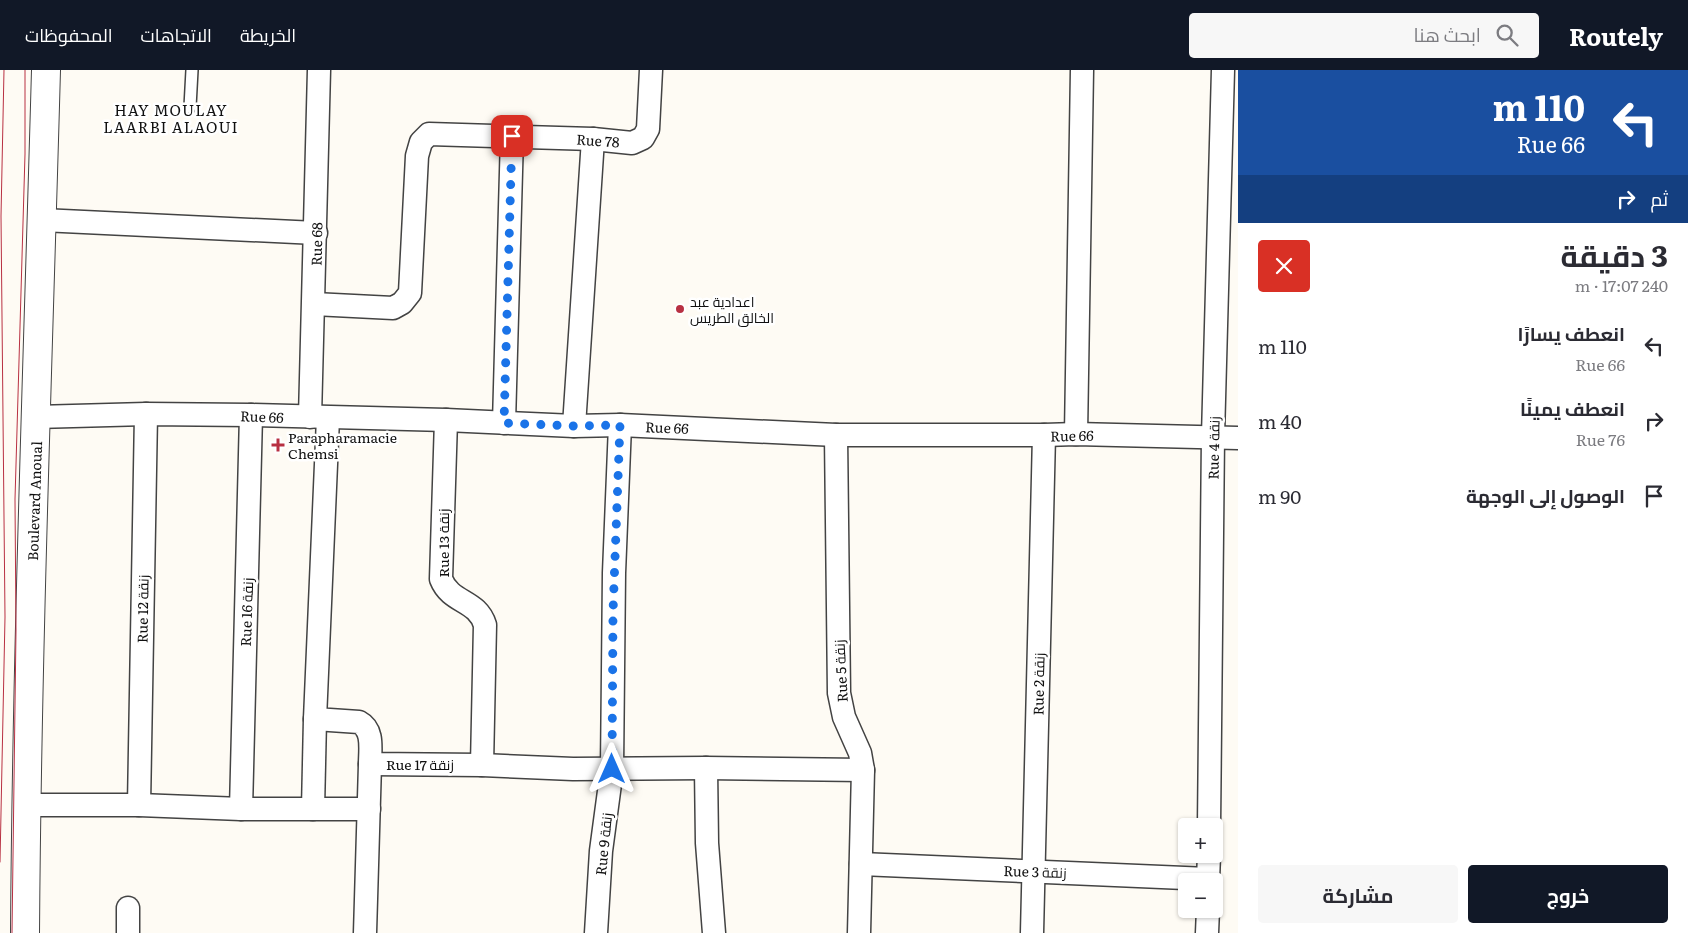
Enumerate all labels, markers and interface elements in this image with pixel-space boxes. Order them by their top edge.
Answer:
search box [1189,13,1539,58]
text: Routely [1569,18,1663,53]
text: ابحث هنا [1414,20,1481,48]
text: المحفوظات [25,21,113,48]
text: الاتجاهات [141,21,212,48]
text: الخريطة [240,21,296,48]
icon: search [1493,21,1521,49]
text: 110 m [1493,80,1585,132]
icon: left [1603,90,1668,155]
district label: HAY MOULAY LAARBI ALAOUI [103,98,239,138]
pin [491,115,533,157]
icon: arrive [498,122,526,150]
text: Rue 66 [1517,127,1585,160]
street label: Rue 78 [576,129,621,152]
text: ثم [1650,184,1668,212]
icon: right [1612,185,1640,213]
street label: Rue 68 [306,222,326,266]
text: 3 دقيقة [1560,232,1668,276]
button: close [1258,240,1310,292]
text: 240 m · 17:07 [1575,273,1668,297]
place label: اعدادية عبد الخالق الطريس [690,291,774,327]
marker: اعدادية عبد الخالق الطريس [674,303,686,315]
text: انعطف يسارًا [1518,319,1625,347]
text: 110 m [1258,332,1307,360]
icon: left [1640,332,1668,360]
text: Rue 66 [1575,352,1625,376]
text: انعطف يمينًا [1520,394,1625,422]
street label: Rue 66 [240,405,285,427]
text: 40 m [1258,407,1302,435]
icon: right [1640,407,1668,435]
street label: Rue 66 [645,416,690,438]
street label: Rue 4 زنقة [1202,416,1224,480]
street label: Rue 66 [1050,425,1094,445]
place label: Parapharamacie Chemsi [288,427,397,463]
text: Rue 76 [1576,427,1625,451]
marker: Parapharamacie Chemsi [272,439,284,451]
street label: Boulevard Anoual [22,441,46,561]
text: الوصول إلى الوجهة [1466,481,1625,509]
text: 90 m [1258,482,1301,510]
icon: arrive [1640,482,1668,510]
street label: Rue 13 زنقة [433,508,453,578]
street label: Rue 12 زنقة [131,575,153,643]
street label: Rue 16 زنقة [235,577,257,647]
street label: Rue 5 زنقة [828,639,852,703]
street label: Rue 2 زنقة [1027,652,1049,716]
position arrow [585,742,637,794]
street label: Rue 17 زنقة [386,754,454,774]
street label: Rue 9 زنقة [590,812,616,876]
map controls [1178,818,1223,918]
button: + [1178,818,1223,863]
street label: Rue 3 زنقة [1003,860,1067,882]
button: مشاركة [1258,865,1458,923]
button: خروج [1468,865,1668,923]
button: − [1178,873,1223,918]

